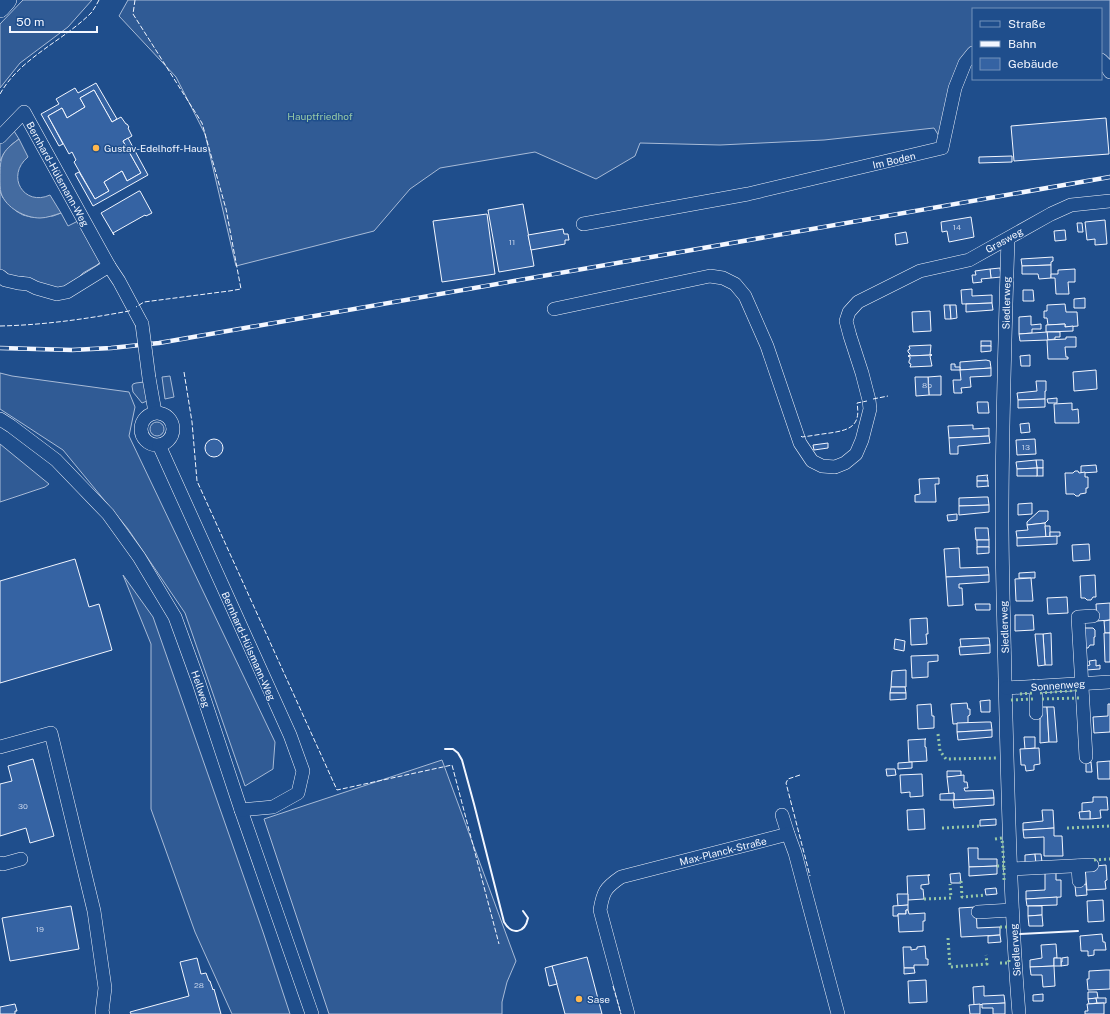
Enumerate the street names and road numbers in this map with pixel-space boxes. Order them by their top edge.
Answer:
street label: Bernhard-Hülsmann-Weg [24,119,92,229]
street label: Im Boden [871,149,917,171]
street label: Grasweg [983,225,1025,255]
street label: Siedlerweg [1000,276,1012,330]
street label: Bernhard-Hülsmann-Weg [220,590,278,702]
street label: Siedlerweg [997,600,1011,654]
street label: Hellweg [189,669,213,709]
street label: Sonnenweg [1030,677,1086,693]
street label: Max-Planck-Straße [678,834,768,868]
street label: Siedlerweg [1007,923,1023,977]

